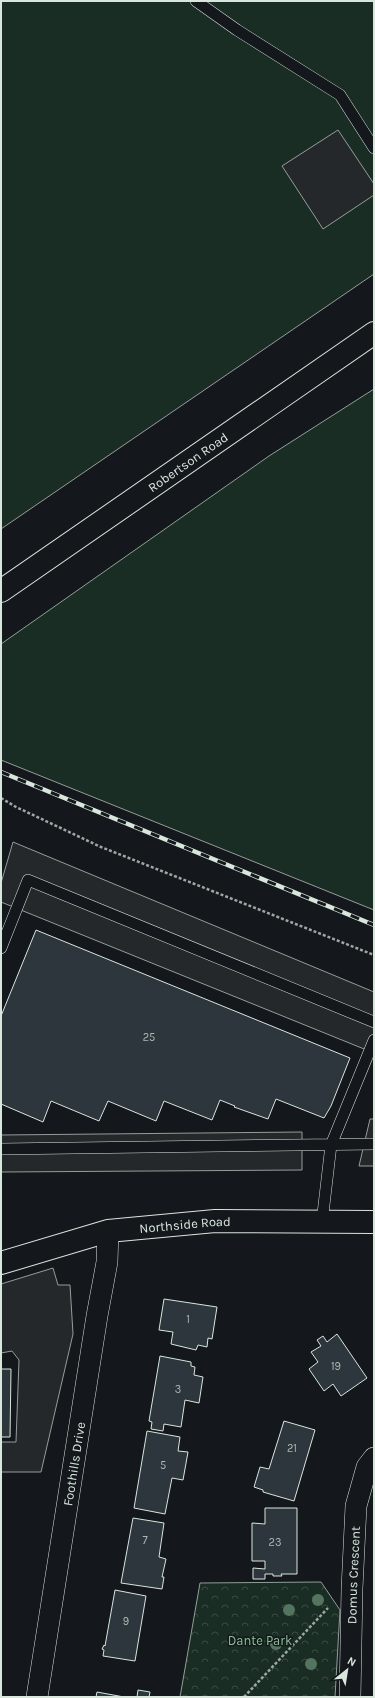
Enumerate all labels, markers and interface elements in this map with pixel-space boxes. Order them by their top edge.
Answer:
street label: Robertson Road [145,429,231,495]
house number: 25 [143,1031,155,1044]
street label: Northside Road [139,1213,231,1236]
house number: 1 [186,1313,190,1326]
house number: 19 [331,1360,341,1373]
house number: 3 [175,1383,181,1396]
street label: Foothills Drive [60,1420,88,1507]
house number: 21 [287,1442,297,1455]
house number: 5 [160,1459,166,1472]
street label: Domus Crescent [344,1526,363,1624]
house number: 7 [142,1534,148,1547]
house number: 23 [269,1536,281,1549]
house number: 9 [123,1615,129,1628]
park label: Dante Park [228,1633,292,1648]
north arrow [327,1650,367,1690]
text: N [345,1654,358,1669]

